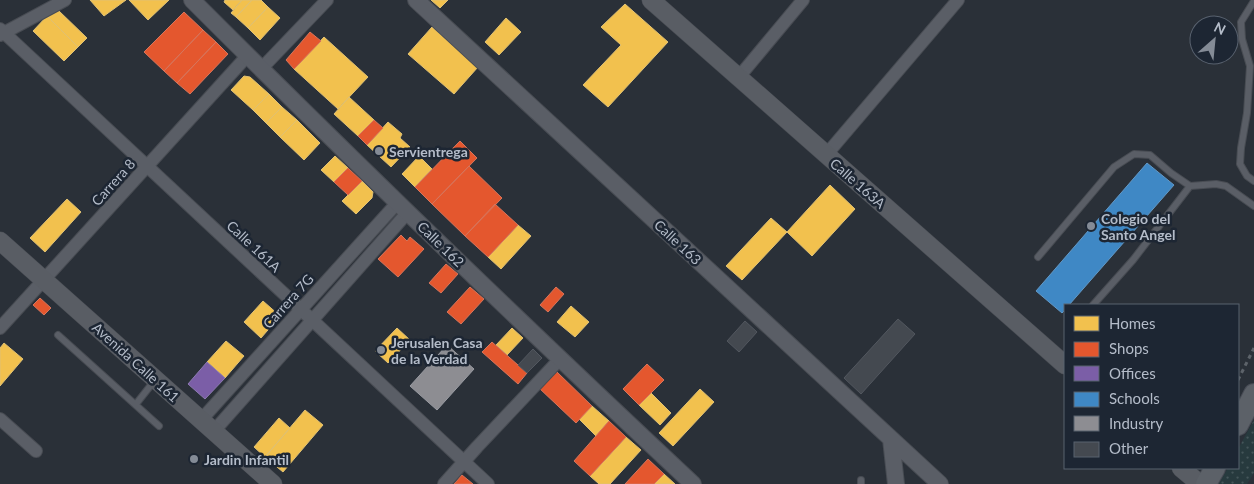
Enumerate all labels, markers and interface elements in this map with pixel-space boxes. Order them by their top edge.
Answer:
north arrow [1189,15,1239,65]
text: N [1211,18,1229,38]
place label: Servientrega [389,143,468,160]
marker: Servientrega [373,145,385,157]
street label: Calle 163A [827,154,890,212]
street label: Carrera 8 [88,155,138,209]
place label: Colegio del Santo Angel [1101,210,1175,243]
street label: Calle 163 [651,216,705,268]
street label: Calle 161A [223,217,285,276]
street label: Calle 162 [414,218,468,270]
marker: Colegio del Santo Angel [1085,220,1097,232]
street label: Carrera 7G [259,270,317,332]
legend [1064,304,1239,469]
text: Homes [1109,314,1155,332]
street label: Avenida Calle 161 [89,318,183,406]
place label: Jerusalen Casa de la Verdad [391,334,483,367]
text: Shops [1109,339,1149,357]
marker: Jerusalen Casa de la Verdad [375,344,387,356]
text: Offices [1109,364,1156,382]
text: Schools [1109,389,1160,407]
text: Industry [1109,414,1164,432]
text: Other [1109,439,1149,457]
place label: Jardin Infantil [204,451,289,468]
marker: Jardin Infantil [188,453,200,465]

